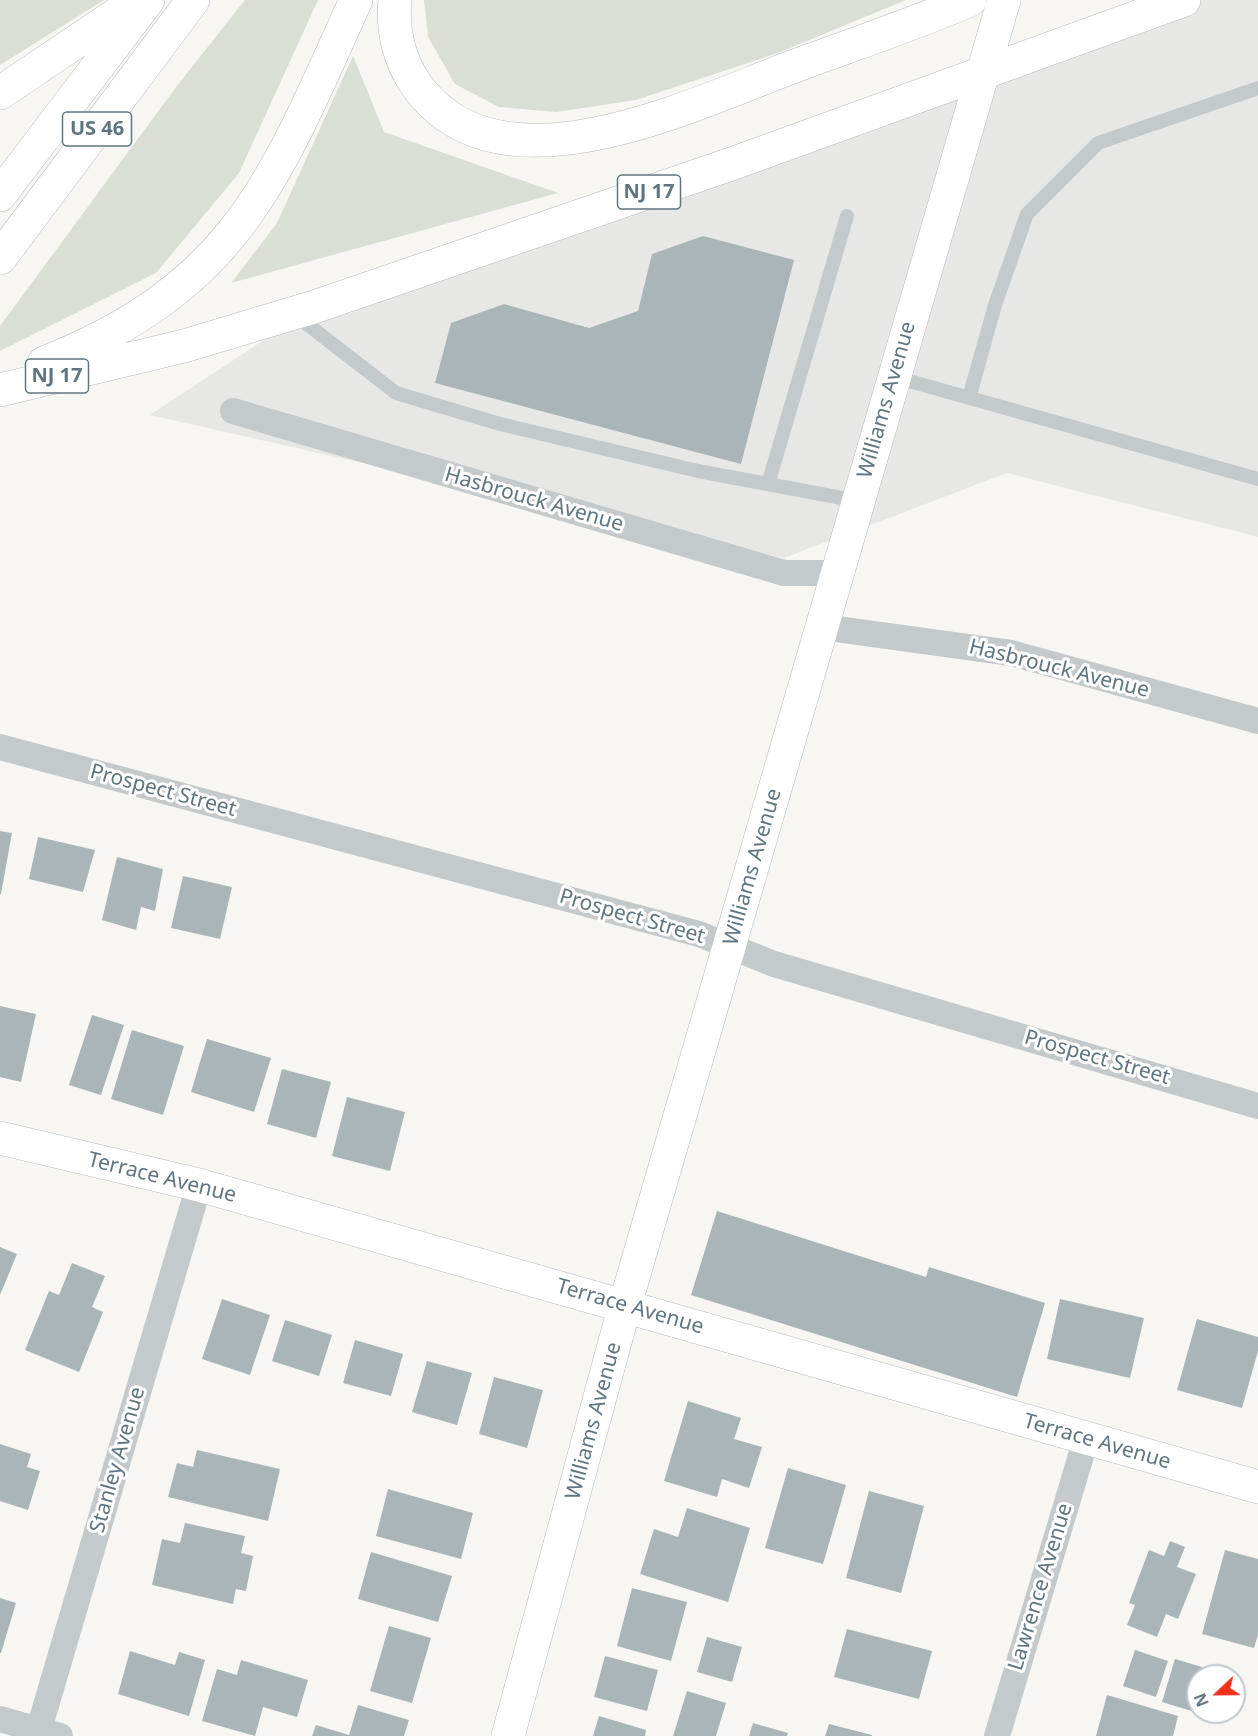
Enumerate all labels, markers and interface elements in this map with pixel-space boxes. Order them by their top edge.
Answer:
road number: US 46 [63,112,132,146]
road number: NJ 17 [618,175,680,209]
street label: Williams Avenue [853,319,921,481]
road number: NJ 17 [26,359,88,393]
street label: Hasbrouck Avenue [442,462,626,538]
street label: Hasbrouck Avenue [966,634,1152,704]
street label: Prospect Street [87,759,239,823]
street label: Williams Avenue [719,786,787,948]
street label: Prospect Street [556,884,708,950]
street label: Prospect Street [1021,1025,1173,1091]
street label: Terrace Avenue [85,1147,239,1209]
street label: Terrace Avenue [554,1274,706,1340]
street label: Williams Avenue [561,1340,627,1502]
street label: Stanley Avenue [85,1384,151,1536]
street label: Terrace Avenue [1021,1409,1173,1475]
street label: Lawrence Avenue [1004,1500,1078,1674]
north arrow [1186,1664,1246,1724]
text: N [1189,1690,1214,1710]

